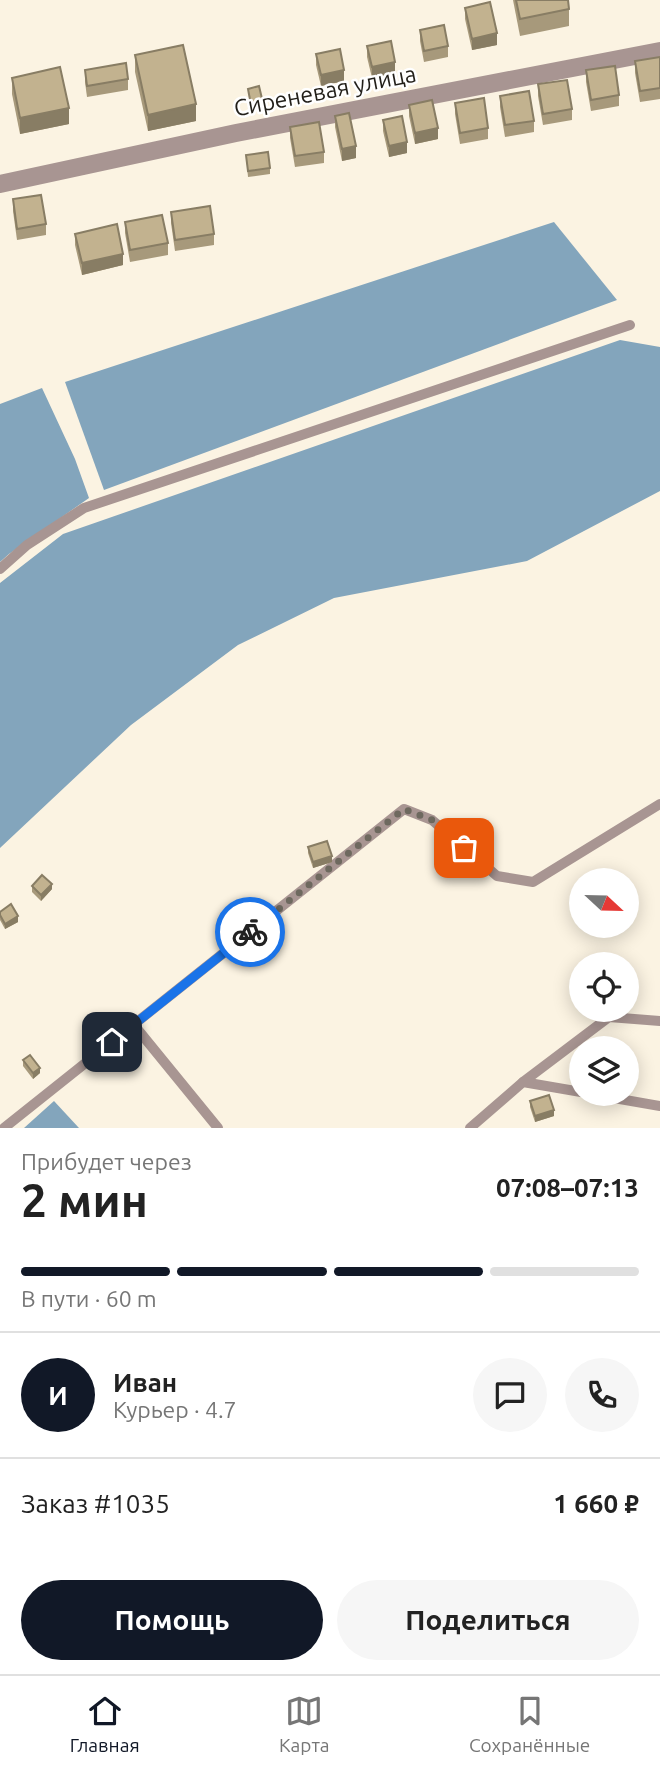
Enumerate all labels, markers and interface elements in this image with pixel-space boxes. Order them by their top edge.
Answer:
street label: Сиреневая улица [232,61,418,120]
pin [434,818,494,878]
icon: bag [445,829,483,867]
north arrow [569,868,639,938]
map controls [569,868,639,1106]
courier [215,897,285,967]
icon: bike [231,913,269,951]
button: locate [569,952,639,1022]
pin [82,1012,142,1072]
icon: home [93,1023,131,1061]
button: layers [569,1036,639,1106]
text: Прибудет через [21,1149,192,1174]
text: 07:08–07:13 [496,1173,639,1202]
text: 2 мин [21,1174,148,1226]
text: В пути · 60 m [21,1286,157,1311]
button: chat [473,1358,547,1432]
button: phone [565,1358,639,1432]
text: Иван [113,1368,177,1397]
text: И [48,1381,68,1410]
text: Курьер · 4.7 [113,1397,237,1422]
text: Заказ #1035 [21,1489,170,1518]
text: 1 660 ₽ [553,1489,639,1518]
button: Помощь [21,1580,323,1660]
button: Поделиться [337,1580,639,1660]
tab: Главная [70,1692,140,1756]
tab: Карта [279,1692,330,1756]
tab: Сохранённые [469,1692,590,1756]

